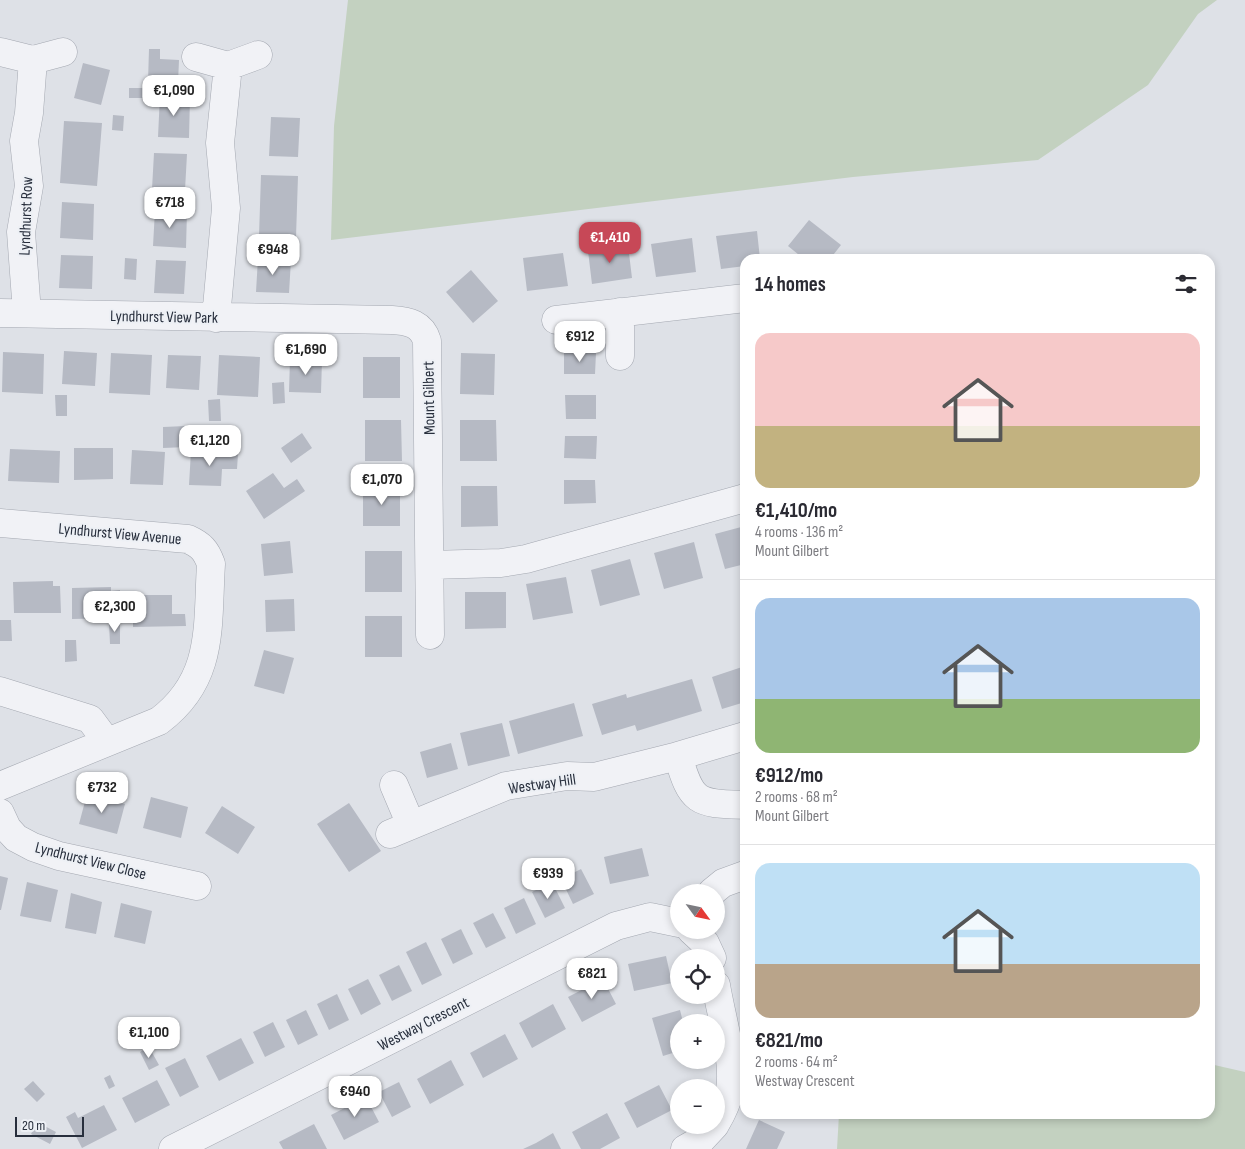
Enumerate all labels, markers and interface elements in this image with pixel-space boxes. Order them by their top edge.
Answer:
pin: €1,090 [133,74,215,117]
text: €1,090 [153,81,195,100]
street label: Lyndhurst Row [16,176,37,256]
pin: €718 [140,186,200,229]
text: €718 [155,193,185,212]
pin: €1,410 [569,222,651,264]
text: €1,410 [590,228,630,247]
pin: €948 [243,234,303,276]
text: €948 [258,240,288,259]
icon: filters [1172,270,1200,298]
text: 14 homes [755,272,826,297]
street label: Lyndhurst View Park [110,307,218,328]
pin: €912 [550,320,610,363]
text: €912 [565,327,595,346]
pin: €1,690 [265,334,347,376]
text: €1,690 [285,340,327,359]
street label: Mount Gilbert [419,361,440,435]
icon: home [933,365,1023,455]
pin: €1,120 [169,424,251,467]
text: €1,120 [190,431,230,450]
pin: €1,070 [341,464,423,506]
text: €1,070 [362,470,402,489]
text: €1,410/mo [755,498,837,523]
street label: Lyndhurst View Avenue [58,520,182,549]
text: 4 rooms · 136 m² [755,523,843,542]
text: Mount Gilbert [755,542,829,561]
pin: €2,300 [74,590,156,633]
text: €2,300 [94,597,136,616]
icon: home [933,631,1023,721]
text: €912/mo [755,763,823,788]
street label: Westway Hill [507,770,577,799]
pin: €732 [72,772,132,814]
text: €732 [87,778,117,797]
text: 2 rooms · 68 m² [755,788,838,807]
text: Mount Gilbert [755,807,829,826]
street label: Lyndhurst View Close [33,838,148,884]
pin: €939 [518,858,578,900]
text: €939 [533,864,563,883]
north arrow [670,884,725,939]
map controls [670,884,725,1134]
icon: home [933,896,1023,986]
button: locate [670,949,725,1004]
pin: €821 [562,958,622,1000]
text: €821 [577,964,607,983]
street label: Westway Crescent [375,993,472,1055]
button: + [670,1014,725,1069]
pin: €1,100 [108,1016,190,1059]
text: €1,100 [129,1023,169,1042]
text: €821/mo [755,1028,823,1053]
text: 2 rooms · 64 m² [755,1053,838,1072]
text: Westway Crescent [755,1072,855,1091]
pin: €940 [325,1076,385,1118]
button: − [670,1079,725,1134]
text: €940 [340,1082,370,1101]
scale bar [15,1114,84,1137]
text: 20 m [22,1117,45,1134]

